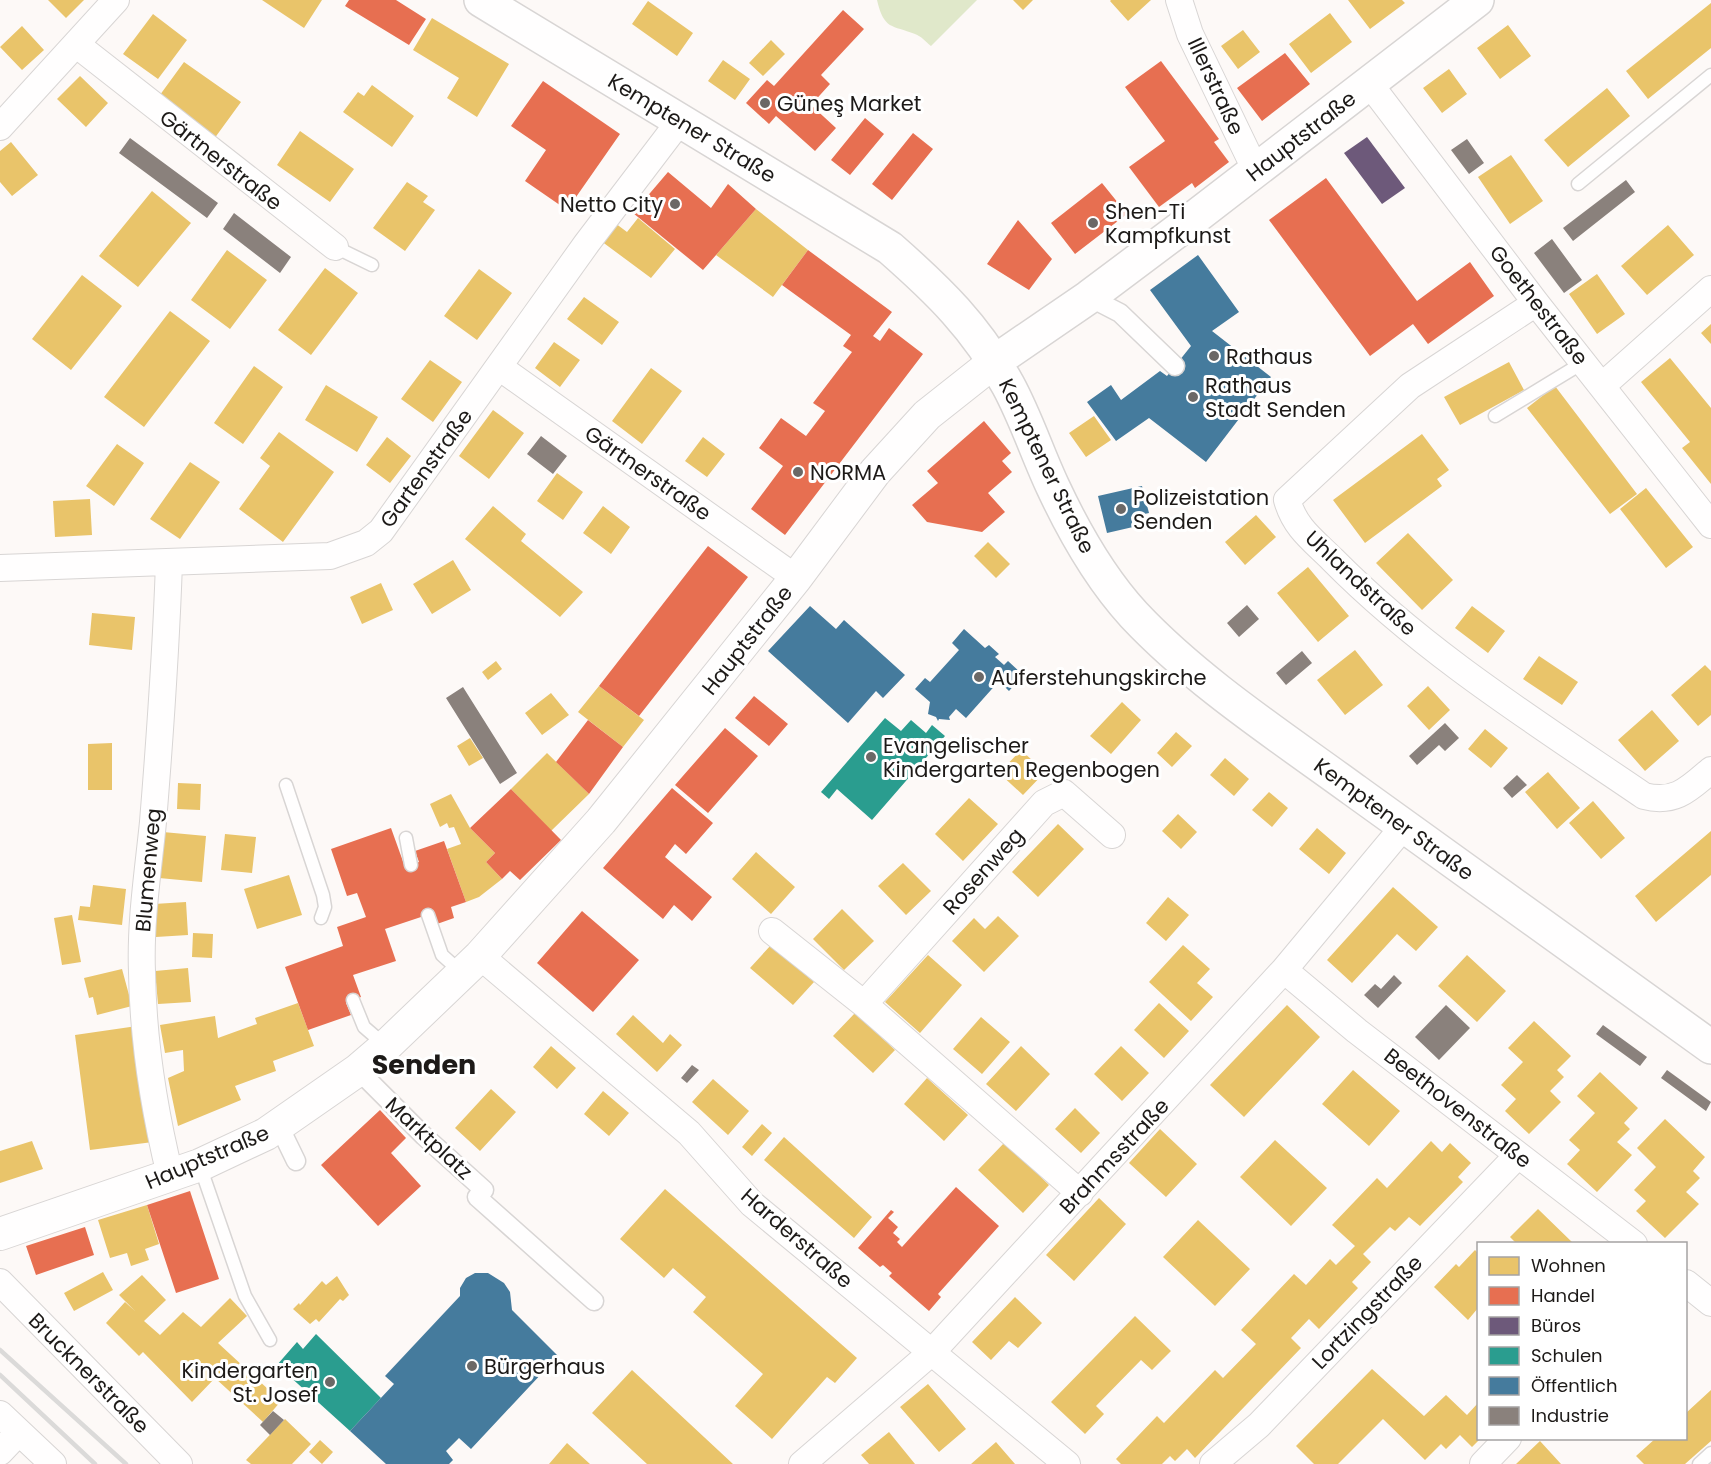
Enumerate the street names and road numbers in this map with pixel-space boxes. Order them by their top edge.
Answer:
street label: Illerstraße [1181,33,1251,139]
street label: Kemptener Straße [603,66,781,190]
street label: Hauptstraße [1240,84,1362,188]
street label: Gärtnerstraße [154,103,288,217]
street label: Goethestraße [1483,239,1595,371]
street label: Kemptener Straße [992,374,1102,558]
street label: Gartenstraße [373,403,479,533]
street label: Gärtnerstraße [579,419,717,527]
street label: Uhlandstraße [1299,524,1423,642]
street label: Hauptstraße [695,579,799,701]
street label: Kemptener Straße [1308,751,1480,887]
street label: Blumenweg [128,807,168,933]
street label: Rosenweg [936,821,1030,921]
street label: Beethovenstraße [1378,1041,1538,1175]
street label: Marktplatz [379,1090,479,1186]
street label: Brahmsstraße [1053,1092,1175,1220]
street label: Hauptstraße [141,1118,273,1196]
street label: Harderstraße [735,1181,859,1295]
street label: Lortzingstraße [1305,1249,1429,1375]
street label: Brucknerstraße [22,1306,156,1440]

